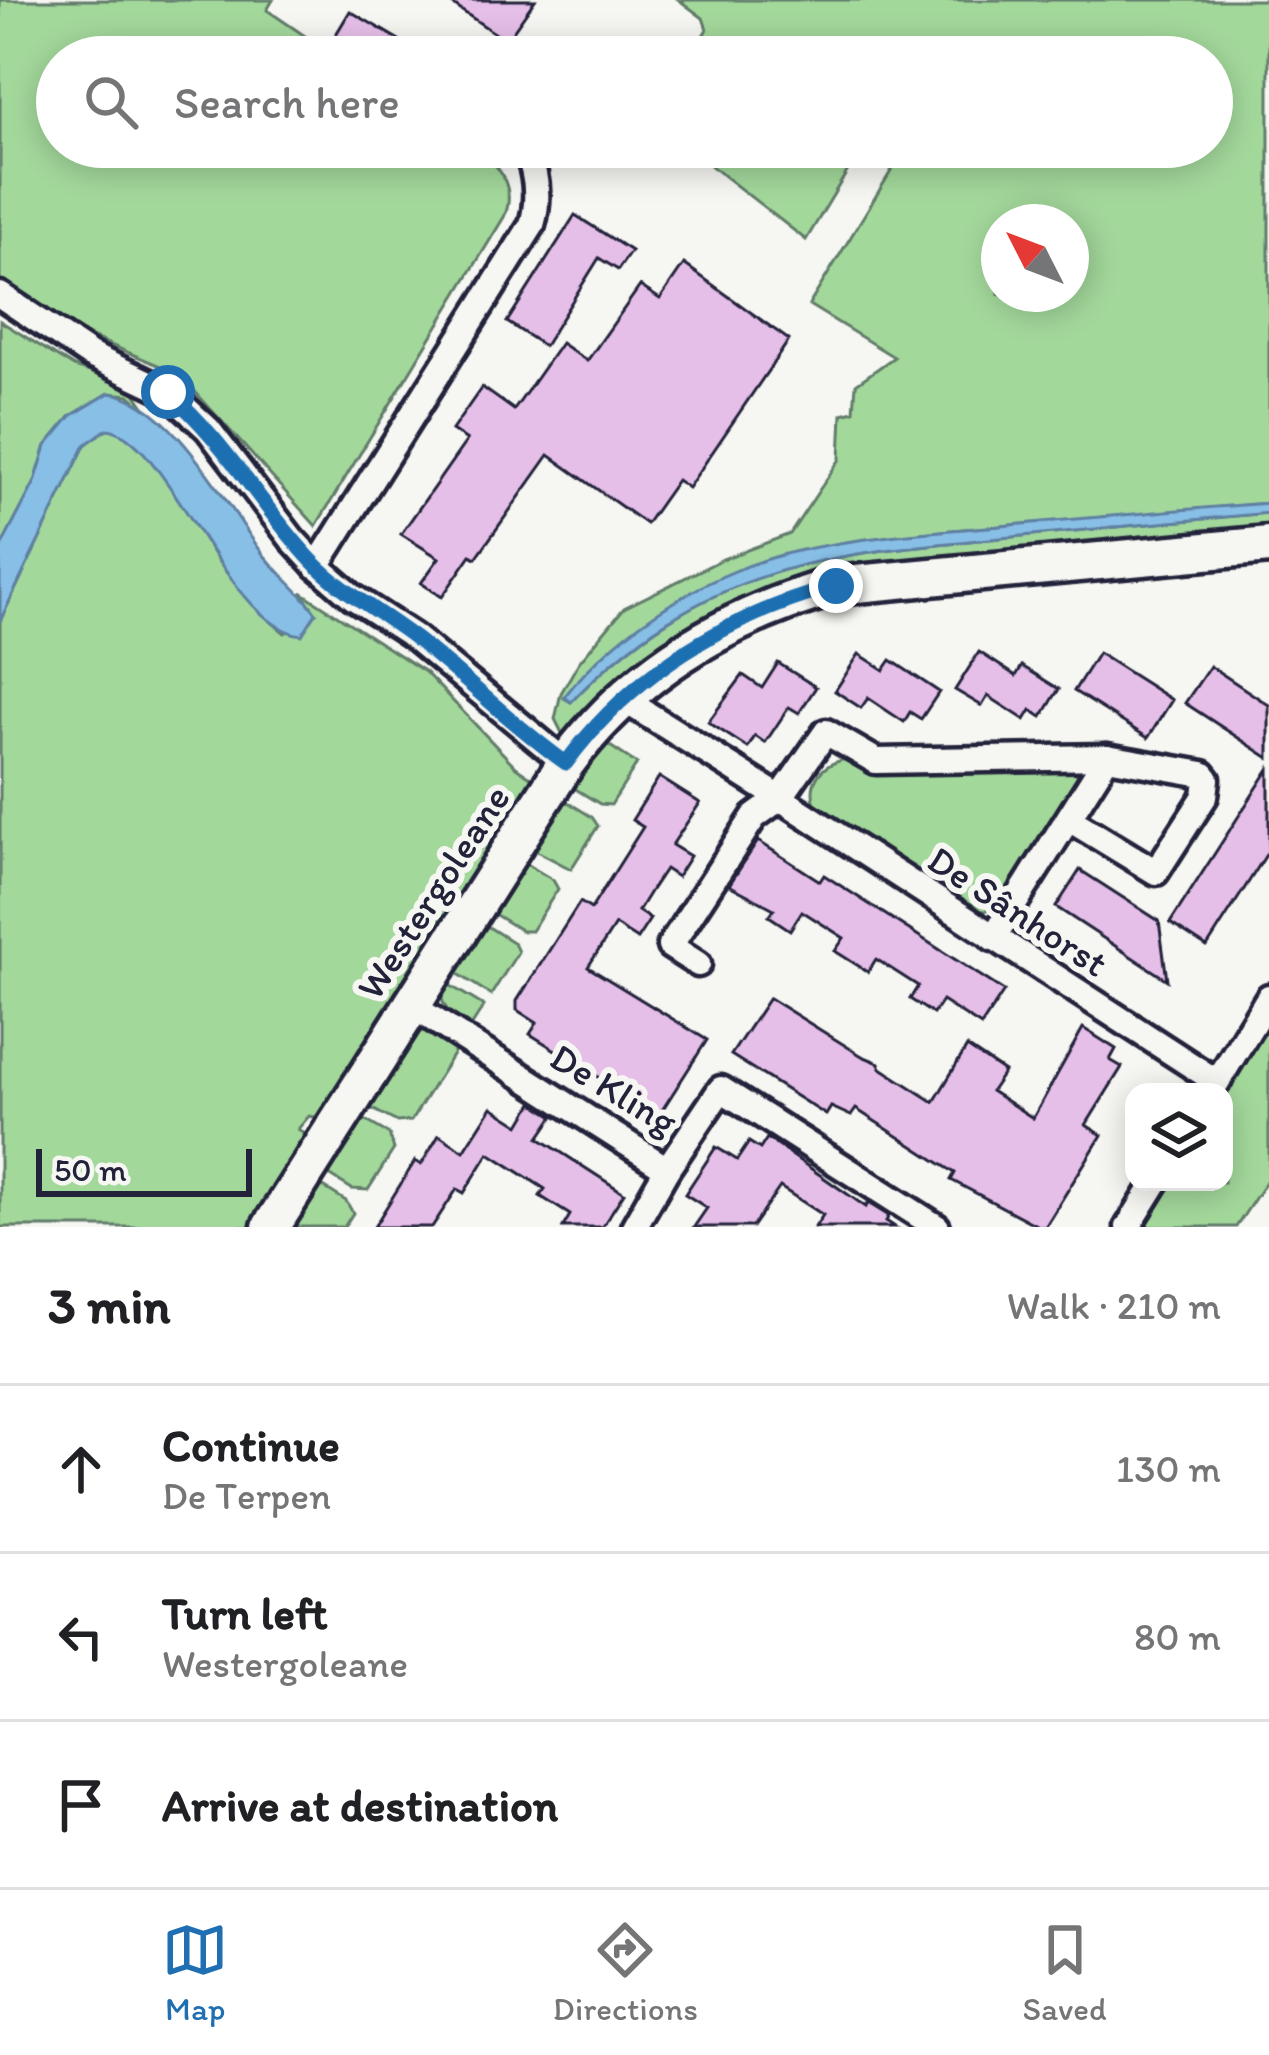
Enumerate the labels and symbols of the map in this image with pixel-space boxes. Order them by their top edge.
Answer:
north arrow [981,204,1089,312]
route start [141,365,195,419]
route end [809,559,863,613]
street label: Westergoleane [346,776,520,1008]
street label: De Sânhorst [919,836,1117,986]
street label: De Kling [542,1033,686,1145]
scale bar [36,1143,252,1196]

